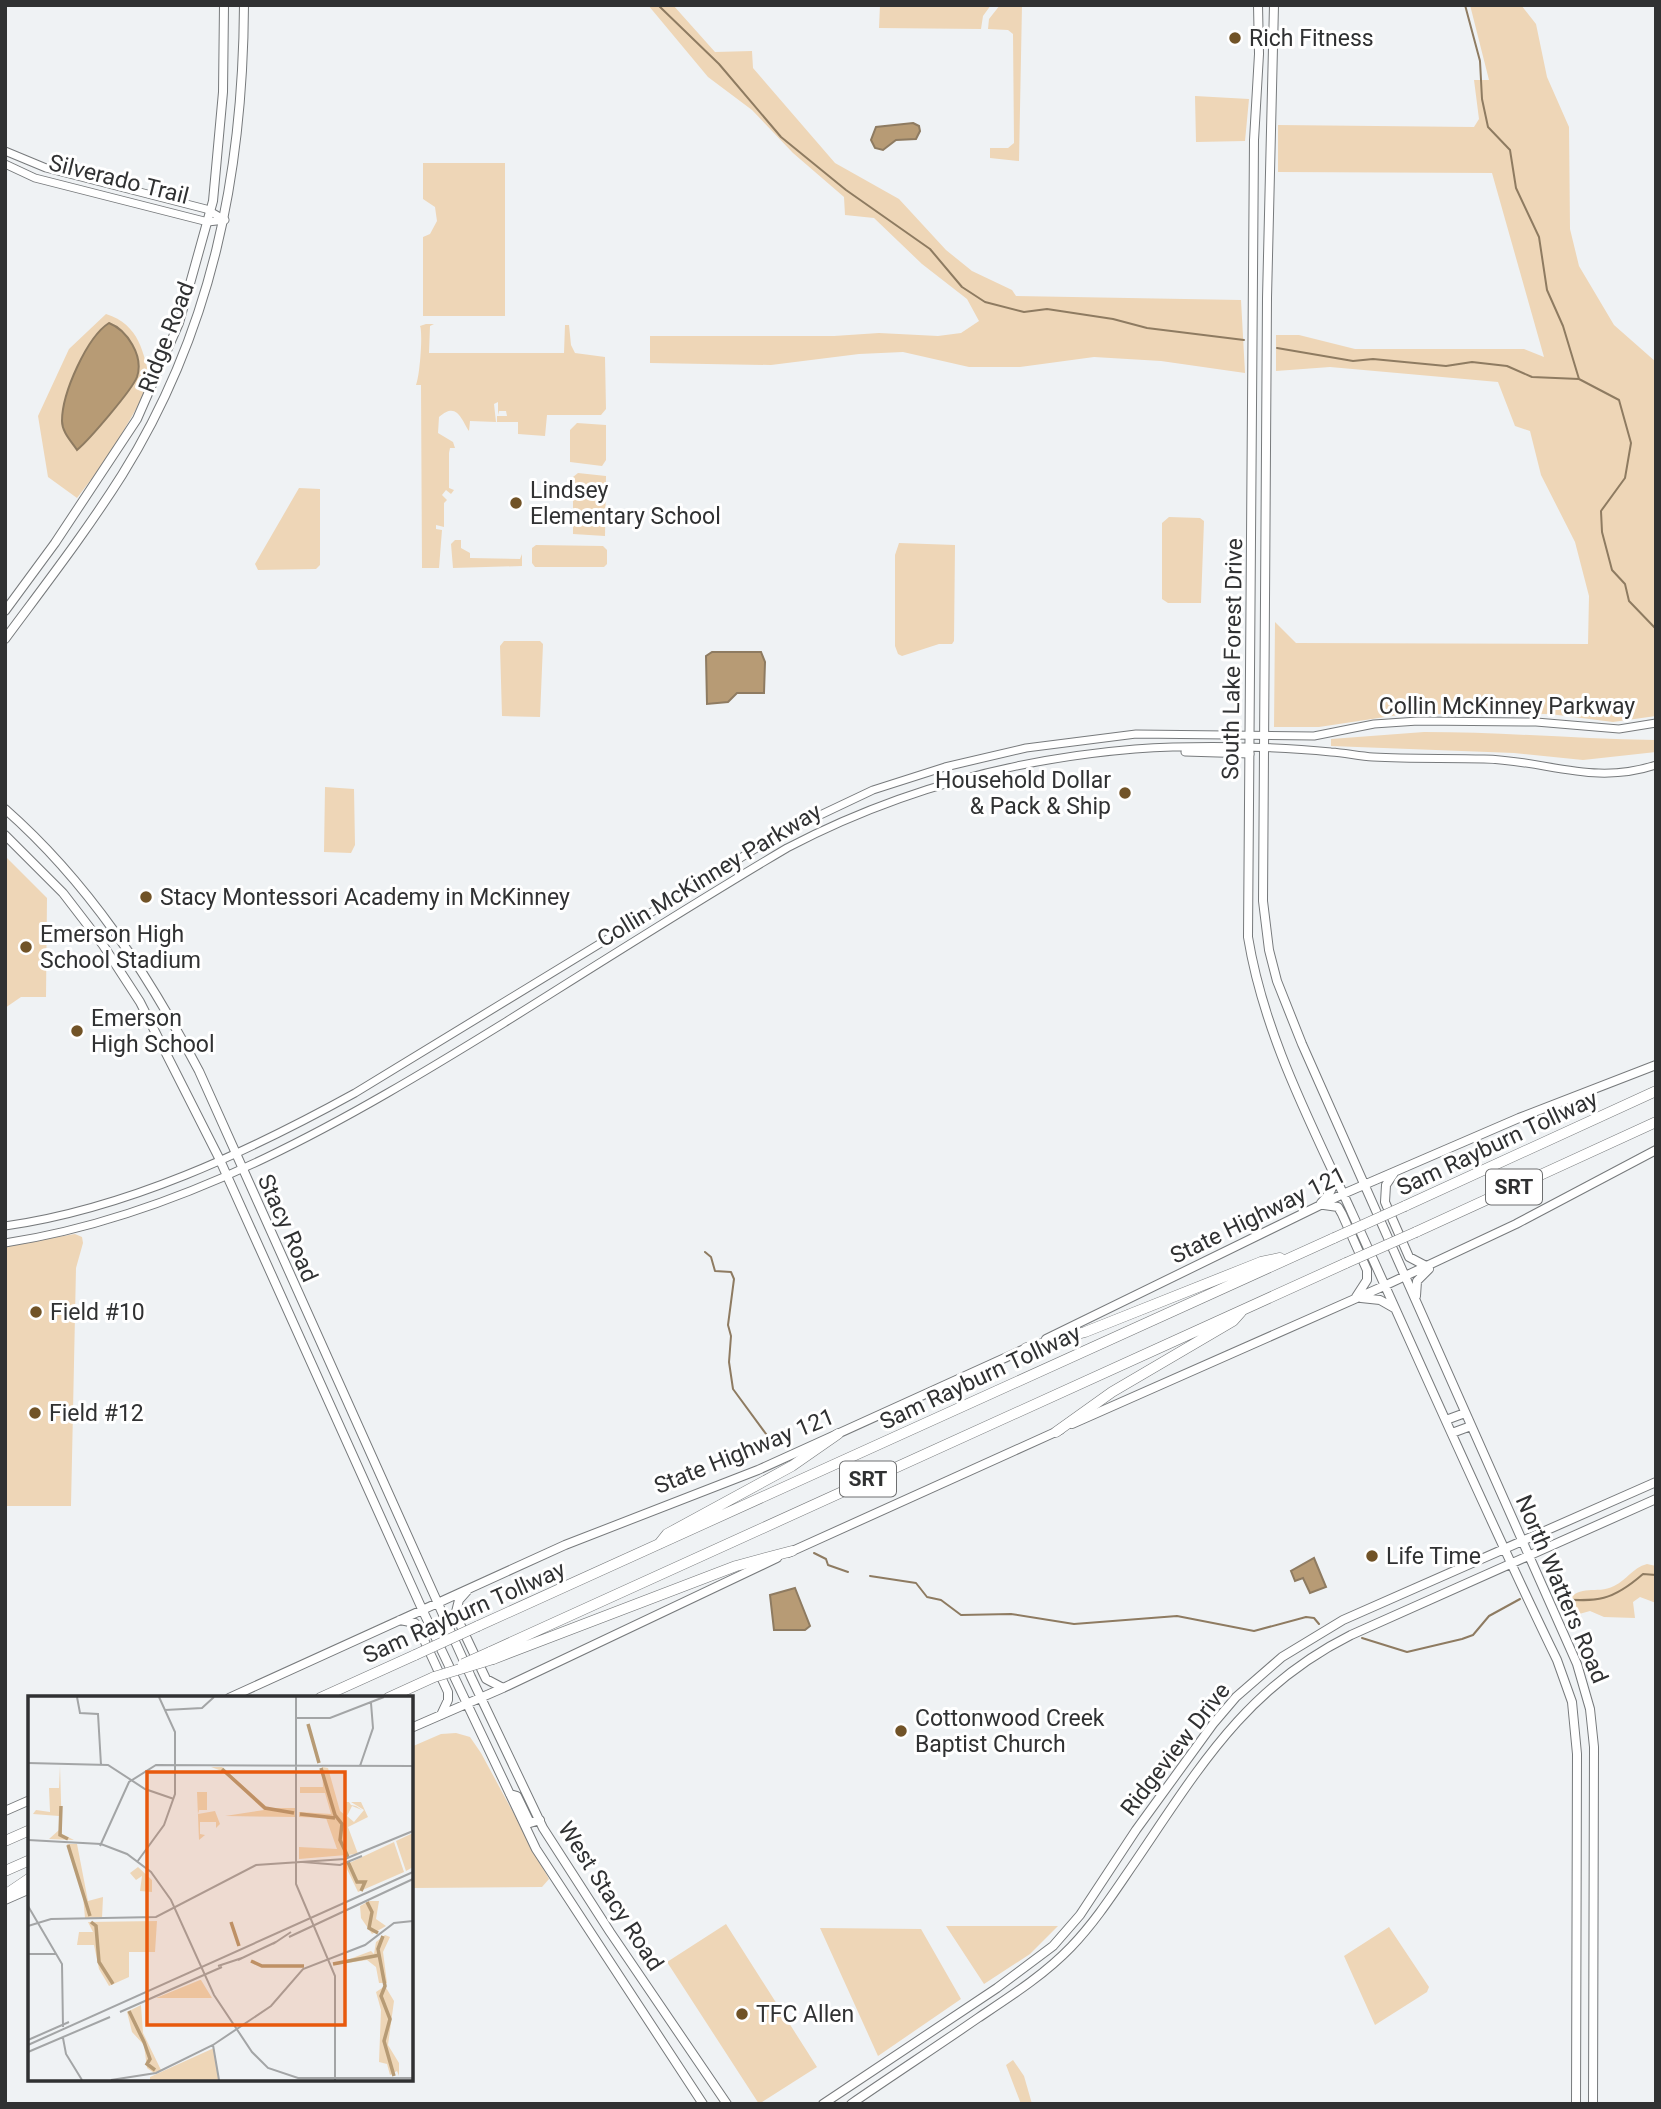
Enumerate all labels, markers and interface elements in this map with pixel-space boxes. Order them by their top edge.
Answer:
place label: Rich Fitness [1249,25,1374,52]
marker: Rich Fitness [1227,30,1243,46]
street label: Silverado Trail [46,149,192,210]
street label: Ridge Road [133,278,200,396]
place label: Lindsey Elementary School [530,477,721,530]
marker: Lindsey Elementary School [508,495,524,511]
street label: South Lake Forest Drive [1217,538,1248,780]
street label: Collin McKinney Parkway [1379,693,1635,720]
place label: Household Dollar & Pack & Ship [935,767,1111,820]
marker: Household Dollar & Pack & Ship [1117,785,1133,801]
street label: Collin McKinney Parkway [592,798,826,953]
place label: Stacy Montessori Academy in McKinney [160,884,570,911]
marker: Stacy Montessori Academy in McKinney [138,889,154,905]
place label: Emerson High School Stadium [40,921,201,974]
marker: Emerson High School Stadium [18,939,34,955]
place label: Emerson High School [91,1005,214,1058]
marker: Emerson High School [69,1023,85,1039]
street label: Sam Rayburn Tollway [1393,1085,1602,1202]
street label: State Highway 121 [1166,1161,1350,1270]
street label: Stacy Road [252,1170,323,1286]
road number: SRT [1486,1170,1542,1204]
place label: Field #10 [50,1299,145,1326]
marker: Field #10 [28,1304,44,1320]
street label: Sam Rayburn Tollway [876,1319,1085,1436]
place label: Field #12 [49,1400,144,1427]
street label: State Highway 121 [650,1403,838,1500]
marker: Field #12 [27,1405,43,1421]
road number: SRT [840,1462,896,1496]
street label: North Watters Road [1510,1491,1613,1687]
place label: Life Time [1386,1543,1481,1570]
marker: Life Time [1364,1548,1380,1564]
street label: Sam Rayburn Tollway [359,1556,569,1669]
street label: Ridgeview Drive [1115,1677,1236,1821]
inset map [28,1696,413,2081]
place label: Cottonwood Creek Baptist Church [915,1705,1105,1758]
marker: Cottonwood Creek Baptist Church [893,1723,909,1739]
street label: West Stacy Road [552,1817,669,1976]
place label: TFC Allen [756,2001,854,2028]
marker: TFC Allen [734,2006,750,2022]

